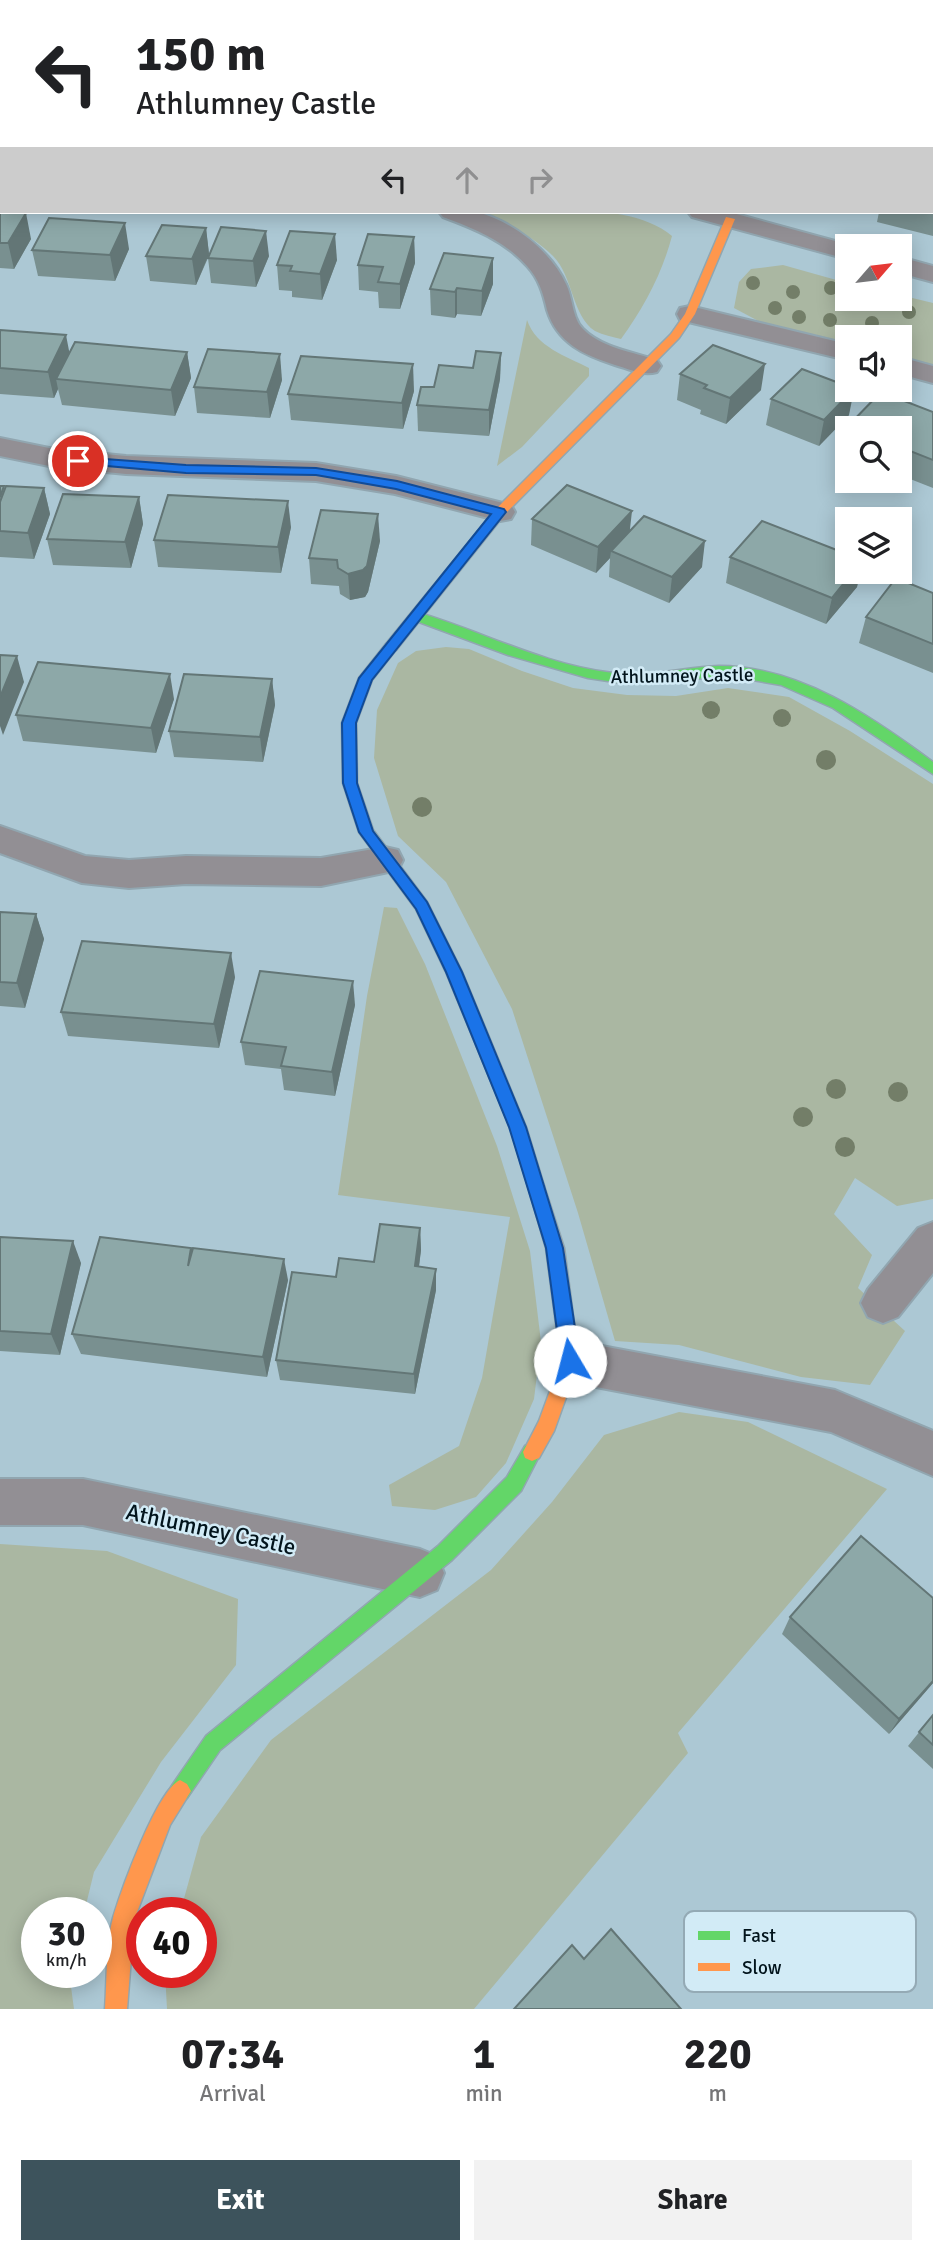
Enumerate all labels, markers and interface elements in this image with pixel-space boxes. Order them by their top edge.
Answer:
text: 150 m [136,24,266,84]
icon: left [21,28,112,119]
text: Athlumney Castle [136,84,376,123]
icon: left [375,161,413,199]
icon: ahead [448,161,486,199]
icon: right [521,161,559,199]
north arrow [835,234,912,312]
map controls [835,234,912,584]
button: sound [835,325,912,402]
button: search [835,416,912,493]
pin [48,431,108,491]
icon: arrive [59,442,97,480]
button: layers [835,507,912,584]
street label: Athlumney Castle [610,663,754,689]
position arrow [533,1324,607,1398]
street label: Athlumney Castle [123,1497,298,1562]
speed limit sign: 40 [126,1897,217,1988]
legend [684,1911,916,1992]
text: 30 [48,1912,85,1955]
text: Fast [742,1924,776,1948]
text: km/h [46,1949,87,1971]
text: Slow [742,1956,782,1980]
text: 07:34 [181,2029,284,2080]
text: 1 [473,2029,495,2080]
text: 220 [684,2029,752,2080]
text: Arrival [200,2079,266,2108]
text: min [465,2079,503,2108]
text: m [709,2079,727,2108]
button: Exit [21,2160,460,2240]
button: Share [474,2160,912,2240]

